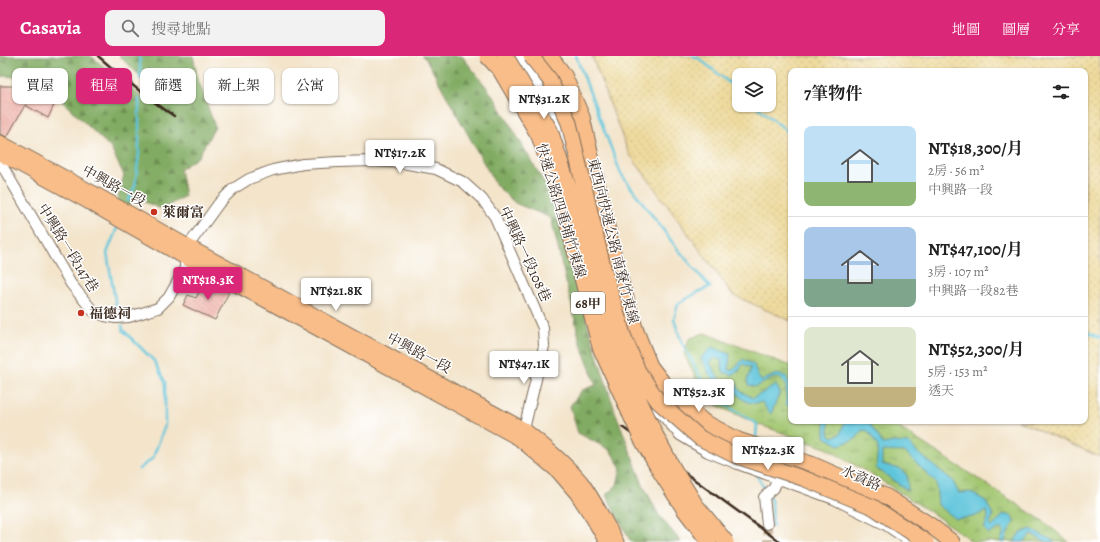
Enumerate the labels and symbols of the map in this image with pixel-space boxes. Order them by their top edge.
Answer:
pin: NT$31.2K [503,86,585,120]
pin: NT$17.2K [359,140,441,174]
street label: 快速公路四重埔竹東線 [531,141,591,281]
street label: 東西向快速公路 南寮竹東線 [583,156,643,326]
street label: 中興路一段 [79,161,149,211]
street label: 中興路一段147巷 [33,200,103,296]
place label: 萊爾富 [162,203,204,222]
street label: 中興路一段108巷 [495,203,555,305]
marker: 萊爾富 [149,207,159,217]
pin: NT$18.3K [167,267,249,301]
pin: NT$21.8K [295,278,377,312]
road number: 68甲 [571,292,605,314]
place label: 福德祠 [89,304,131,323]
marker: 福德祠 [76,308,86,318]
street label: 中興路一段 [384,328,454,378]
pin: NT$47.1K [483,351,565,385]
pin: NT$52.3K [658,379,740,413]
pin: NT$22.3K [727,437,809,471]
street label: 水資路 [838,461,884,495]

